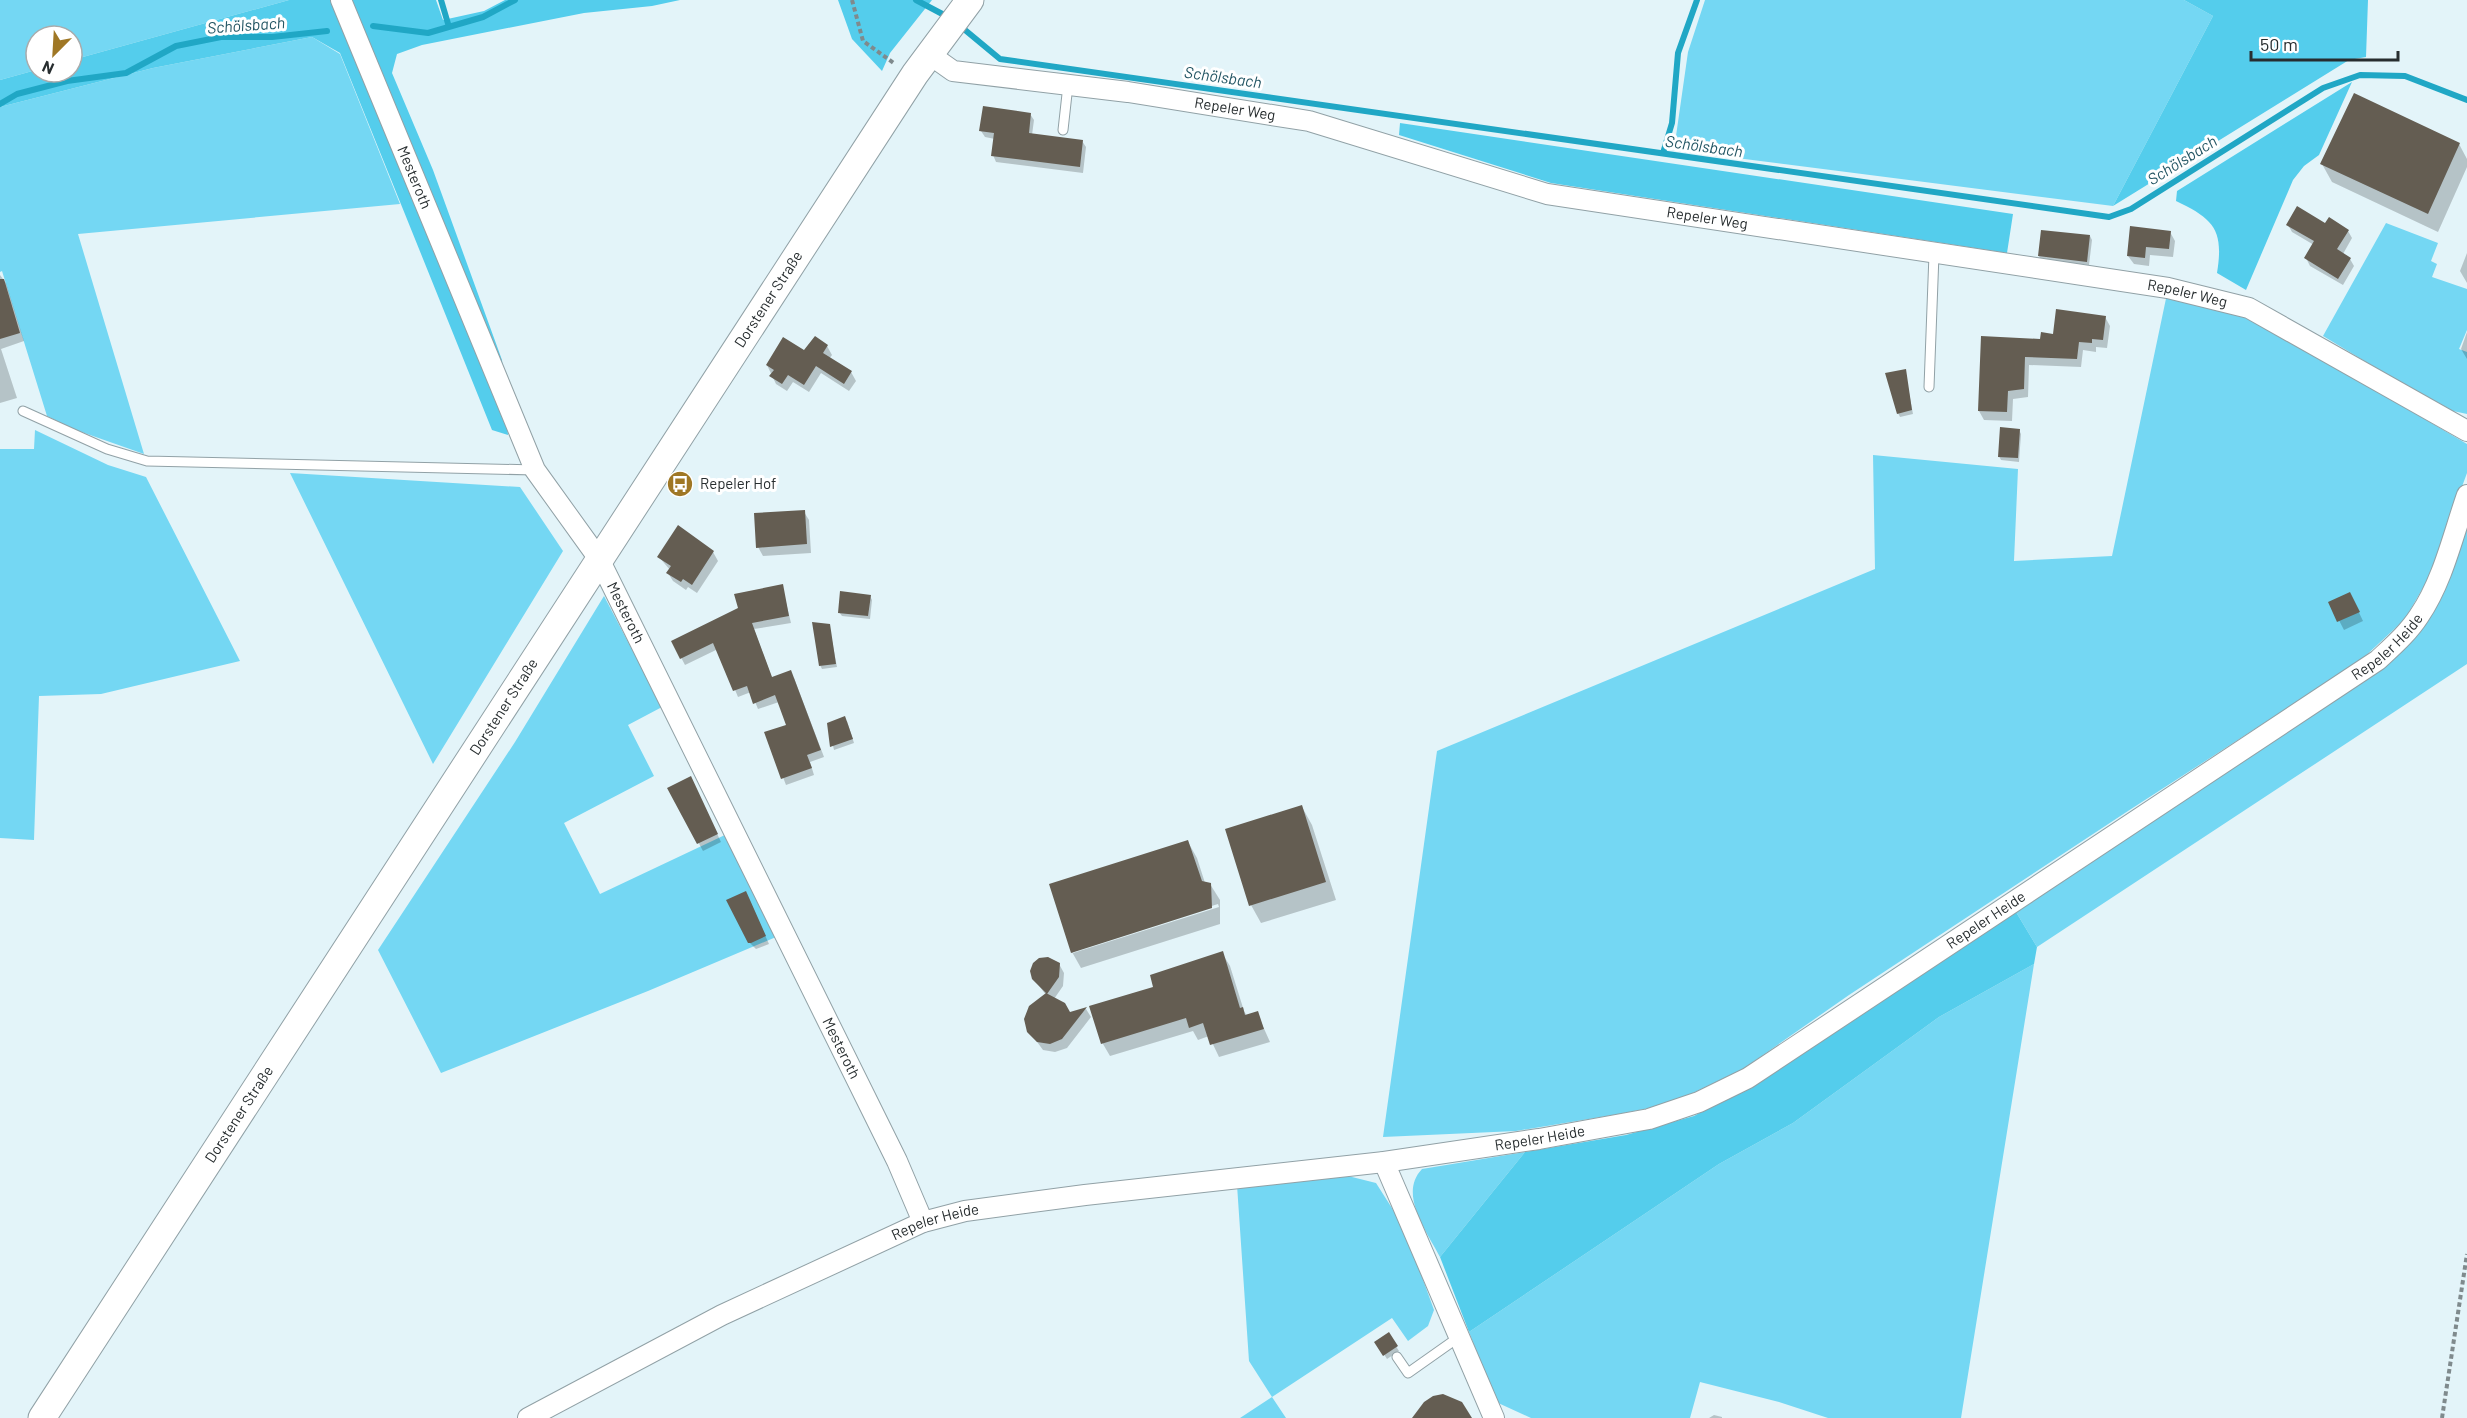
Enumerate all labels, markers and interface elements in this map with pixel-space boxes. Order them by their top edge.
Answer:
water label: Schölsbach [206,12,286,37]
north arrow [24,24,84,84]
scale bar [2251,24,2398,62]
text: 50 m [2260,33,2298,55]
text: N [39,57,56,79]
water label: Schölsbach [1183,62,1263,91]
street label: Repeler Weg [1193,93,1277,124]
water label: Schölsbach [1664,131,1744,160]
water label: Schölsbach [2144,131,2220,188]
street label: Mesteroth [394,143,436,211]
street label: Repeler Weg [1666,202,1749,232]
street label: Dorstener Straße [730,247,806,350]
street label: Repeler Weg [2146,275,2229,310]
bus stop icon: Repeler Hof [665,469,695,499]
place label: Repeler Hof [700,474,776,492]
street label: Mesteroth [604,579,649,646]
street label: Repeler Heide [2348,610,2426,683]
street label: Dorstener Straße [465,655,541,758]
street label: Repeler Heide [1943,887,2028,952]
street label: Mesteroth [819,1014,865,1081]
street label: Dorstener Straße [200,1062,276,1166]
street label: Repeler Heide [1493,1121,1586,1153]
street label: Repeler Heide [888,1199,980,1243]

